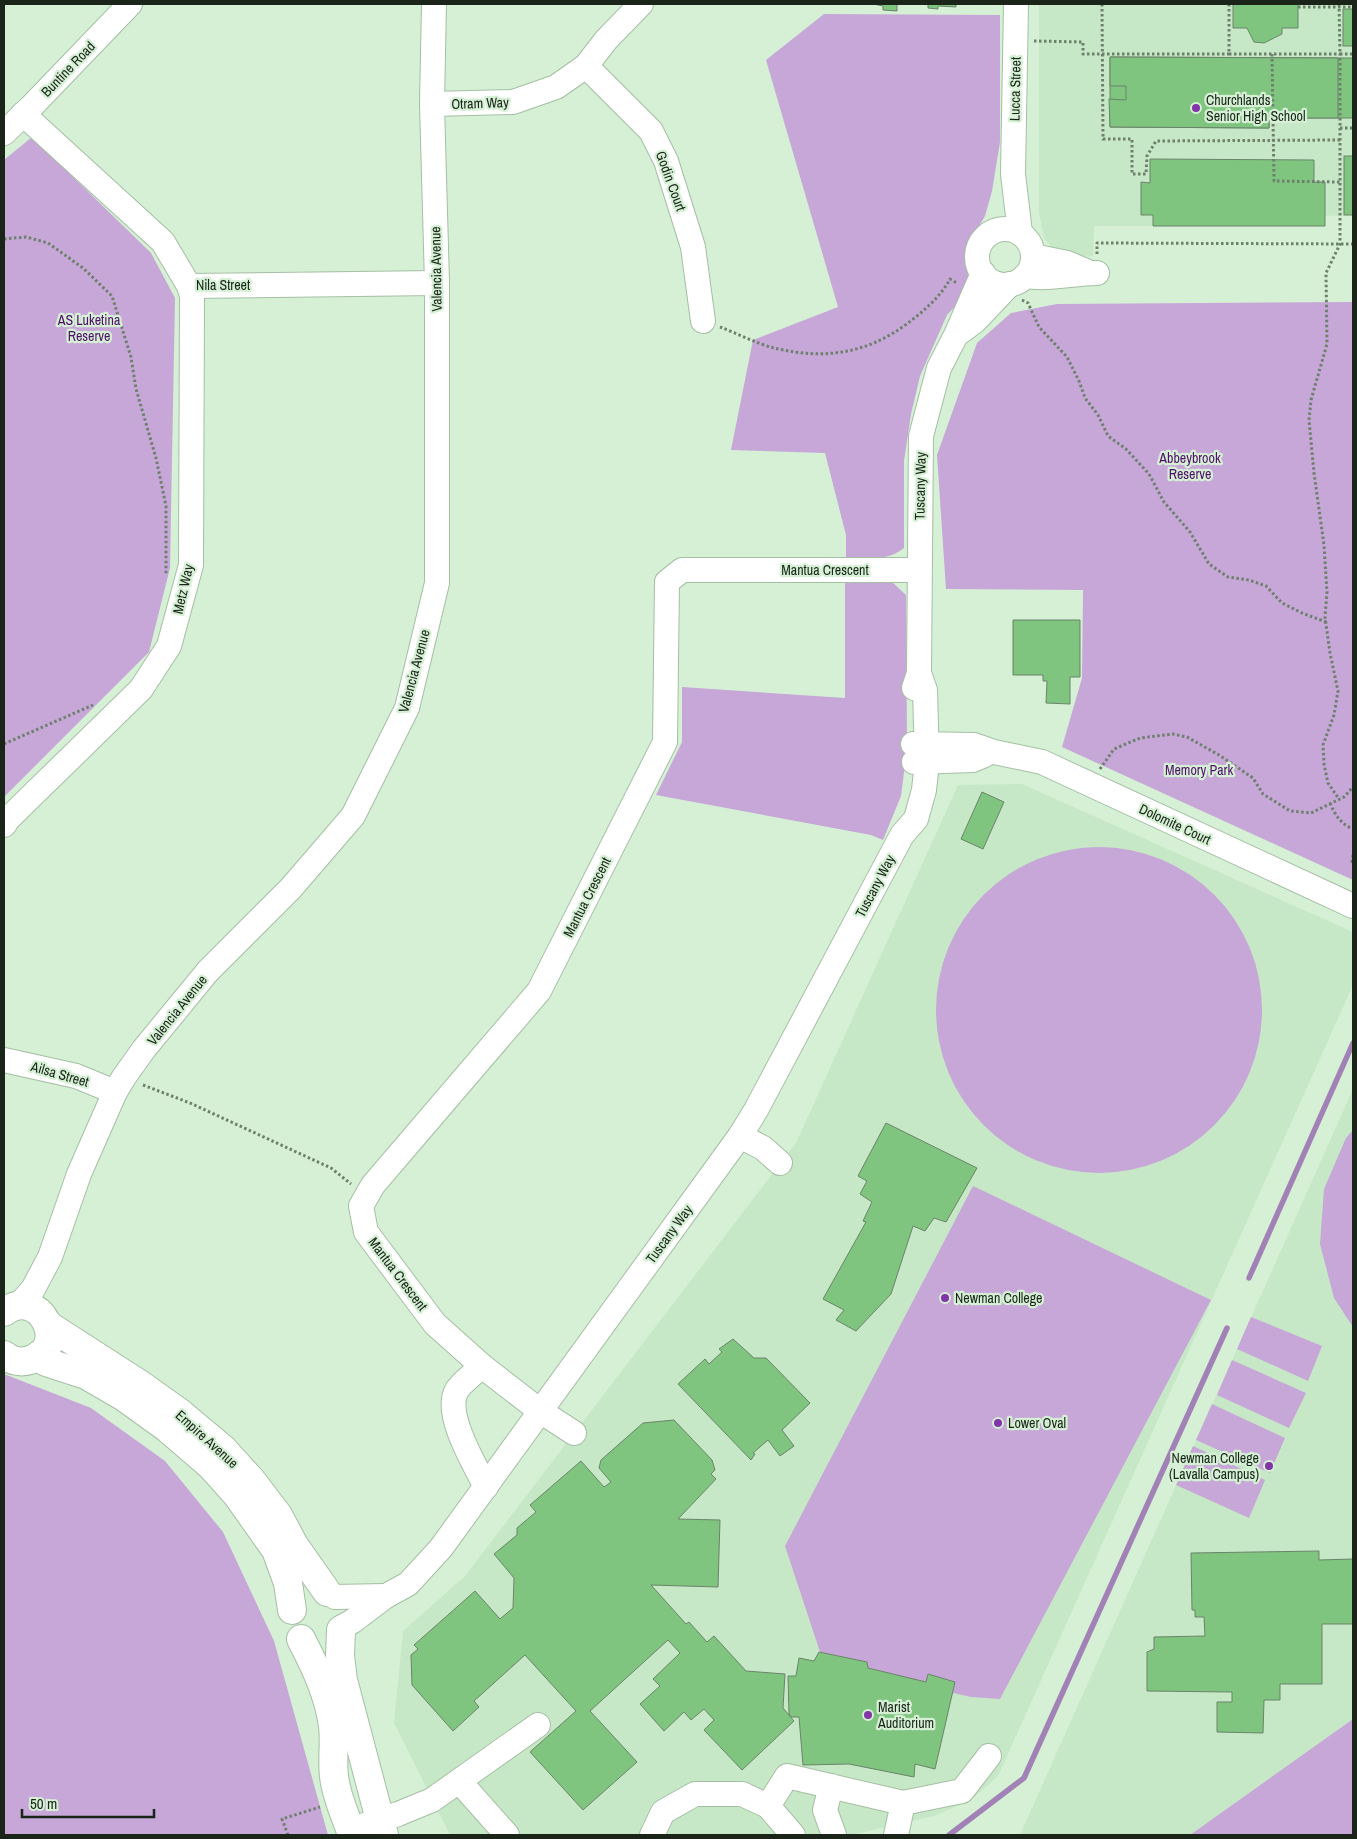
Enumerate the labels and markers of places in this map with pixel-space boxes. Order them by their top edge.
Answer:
place label: Churchlands Senior High School [1206,91,1306,125]
marker: Churchlands Senior High School [1190,102,1202,114]
place label: Newman College [955,1289,1042,1307]
marker: Newman College [939,1292,951,1304]
place label: Lower Oval [1008,1414,1066,1432]
marker: Lower Oval [992,1417,1004,1429]
place label: Newman College (Lavalla Campus) [1169,1449,1259,1483]
marker: Newman College (Lavalla Campus) [1263,1460,1275,1472]
place label: Marist Auditorium [877,1698,934,1732]
marker: Marist Auditorium [862,1709,874,1721]

